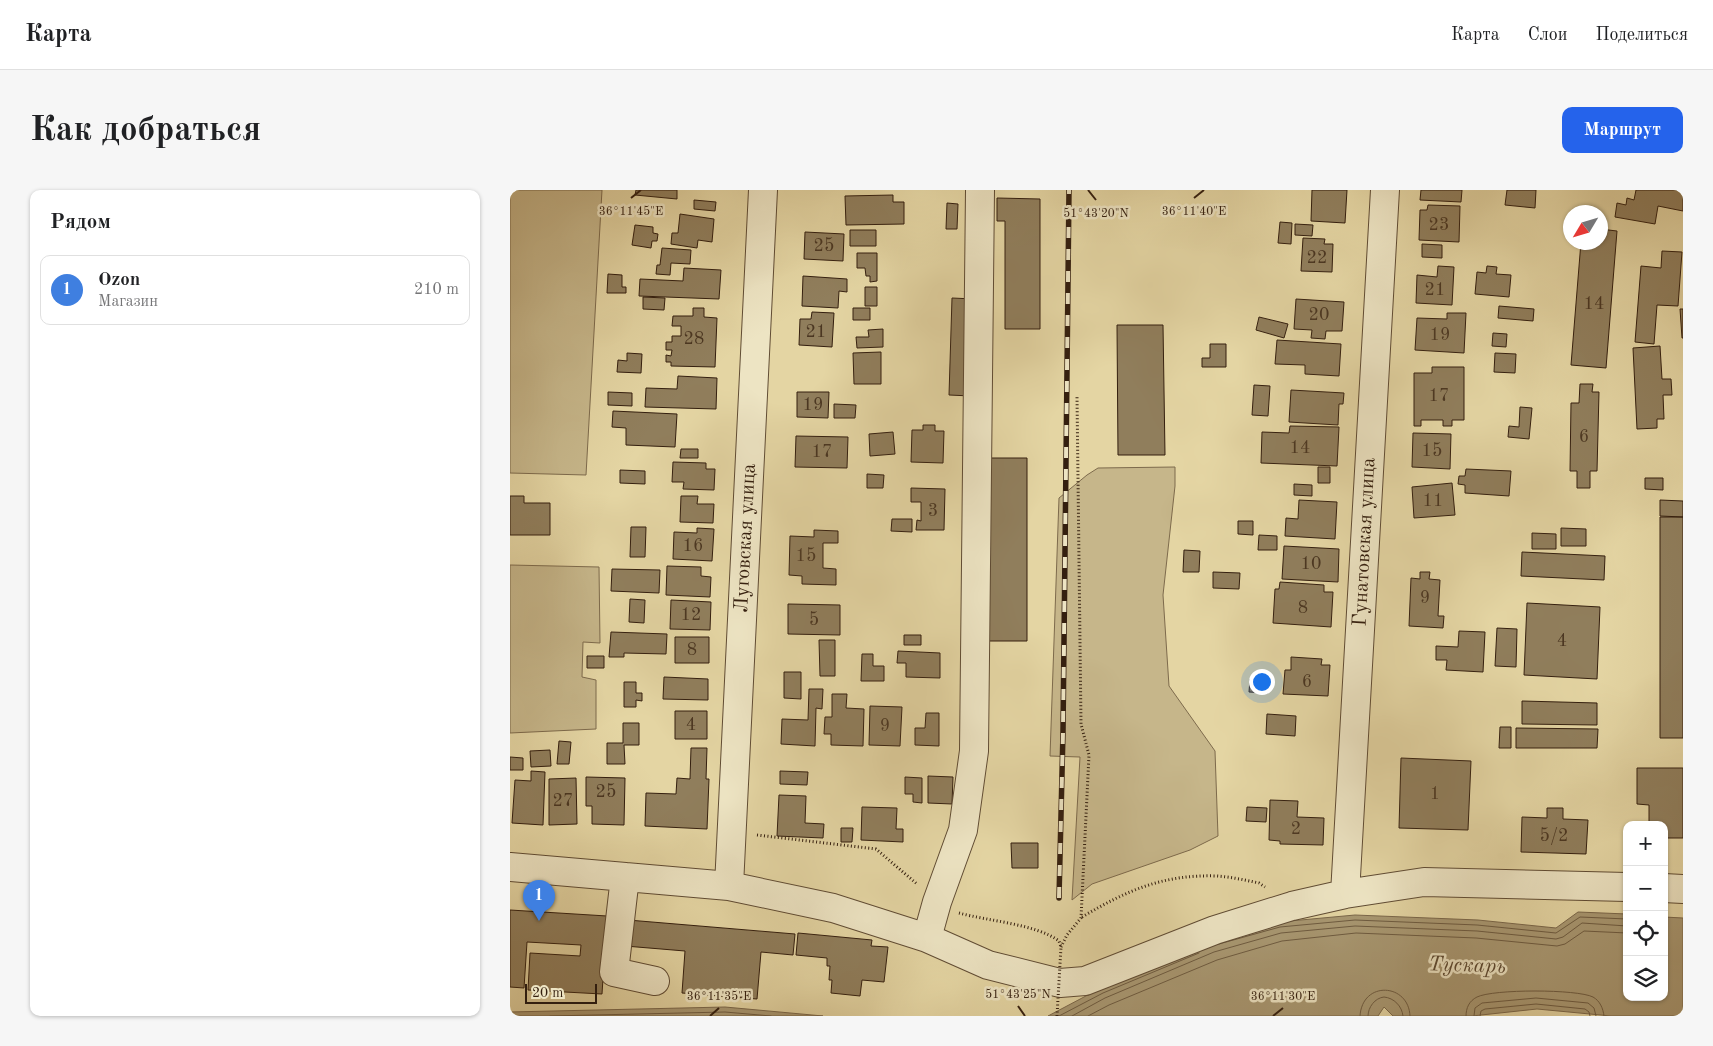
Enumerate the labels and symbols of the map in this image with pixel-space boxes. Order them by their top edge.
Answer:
text: 36°11'45"E [599,205,663,218]
north arrow [1563,205,1608,250]
text: 36°11'40"E [1162,206,1226,218]
text: 51°43'20"N [1063,207,1129,220]
house number: 23 [1429,216,1449,234]
house number: 25 [814,237,834,255]
house number: 22 [1307,249,1327,267]
house number: 21 [1425,281,1445,299]
house number: 14 [1584,295,1604,313]
house number: 20 [1309,306,1329,324]
house number: 21 [806,323,826,341]
house number: 19 [1430,326,1450,344]
house number: 28 [684,330,704,348]
house number: 17 [1429,387,1449,405]
house number: 19 [803,396,823,414]
house number: 6 [1579,428,1589,446]
house number: 14 [1290,439,1310,457]
house number: 15 [1422,442,1442,460]
house number: 17 [812,443,832,461]
street label: Гунатовская улица [1351,457,1379,627]
street label: Луговская улица [732,463,760,613]
house number: 11 [1423,492,1443,510]
house number: 3 [928,502,938,520]
house number: 16 [683,537,703,555]
house number: 15 [796,547,816,565]
house number: 10 [1301,555,1321,573]
house number: 9 [1420,589,1430,607]
house number: 8 [1298,599,1308,617]
house number: 12 [681,606,701,624]
house number: 5 [809,611,819,629]
house number: 4 [1557,632,1567,650]
house number: 8 [687,641,697,659]
your location [1249,669,1275,695]
house number: 6 [1302,673,1312,691]
house number: 4 [686,716,696,734]
house number: 9 [880,717,890,735]
house number: 25 [596,783,616,801]
house number: 1 [1430,785,1440,803]
house number: 27 [553,792,573,810]
house number: 2 [1291,820,1301,838]
house number: 5/2 [1540,827,1568,845]
pin: 1 [523,880,555,921]
water label: Тускарь [1428,954,1506,978]
scale bar [525,981,598,1004]
text: 51°43'25"N [985,988,1051,1001]
text: 36°11'35"E [687,990,751,1003]
text: 36°11'30"E [1251,991,1315,1003]

